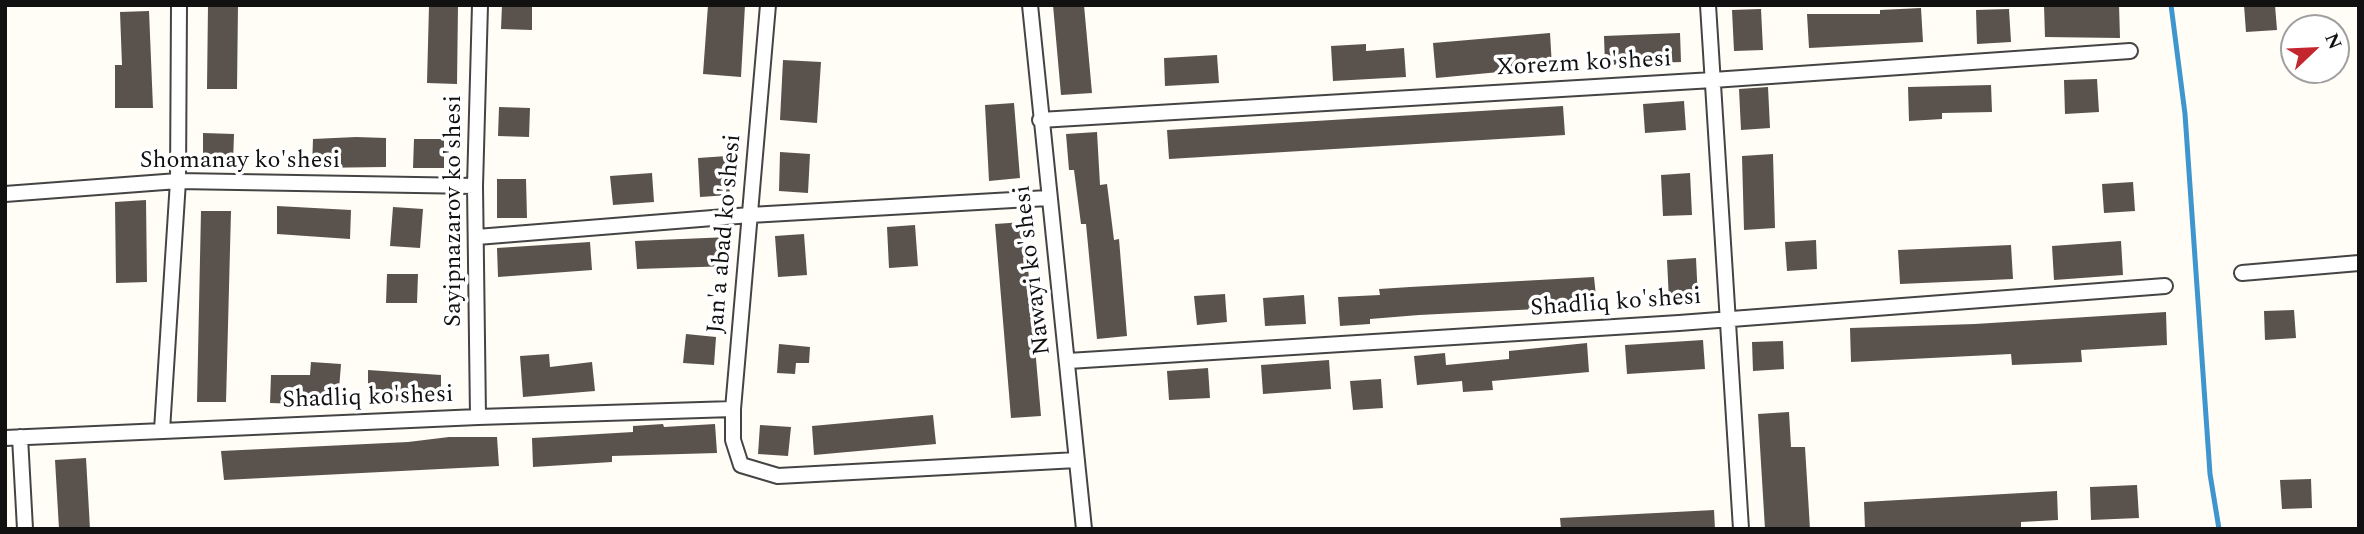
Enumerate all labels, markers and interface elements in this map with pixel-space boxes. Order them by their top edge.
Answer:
north arrow [2280,14,2350,84]
text: N [2317,29,2349,54]
street label: Xorezm ko'shesi [1496,46,1672,84]
street label: Sayipnazarov ko'shesi [441,95,469,327]
street label: Jan'a abad ko'shesi [703,133,749,335]
street label: Shomanay ko'shesi [140,148,340,176]
street label: Nawayi ko'shesi [1009,183,1059,357]
street label: Shadliq ko'shesi [1530,284,1702,324]
street label: Shadliq ko'shesi [282,382,454,416]

